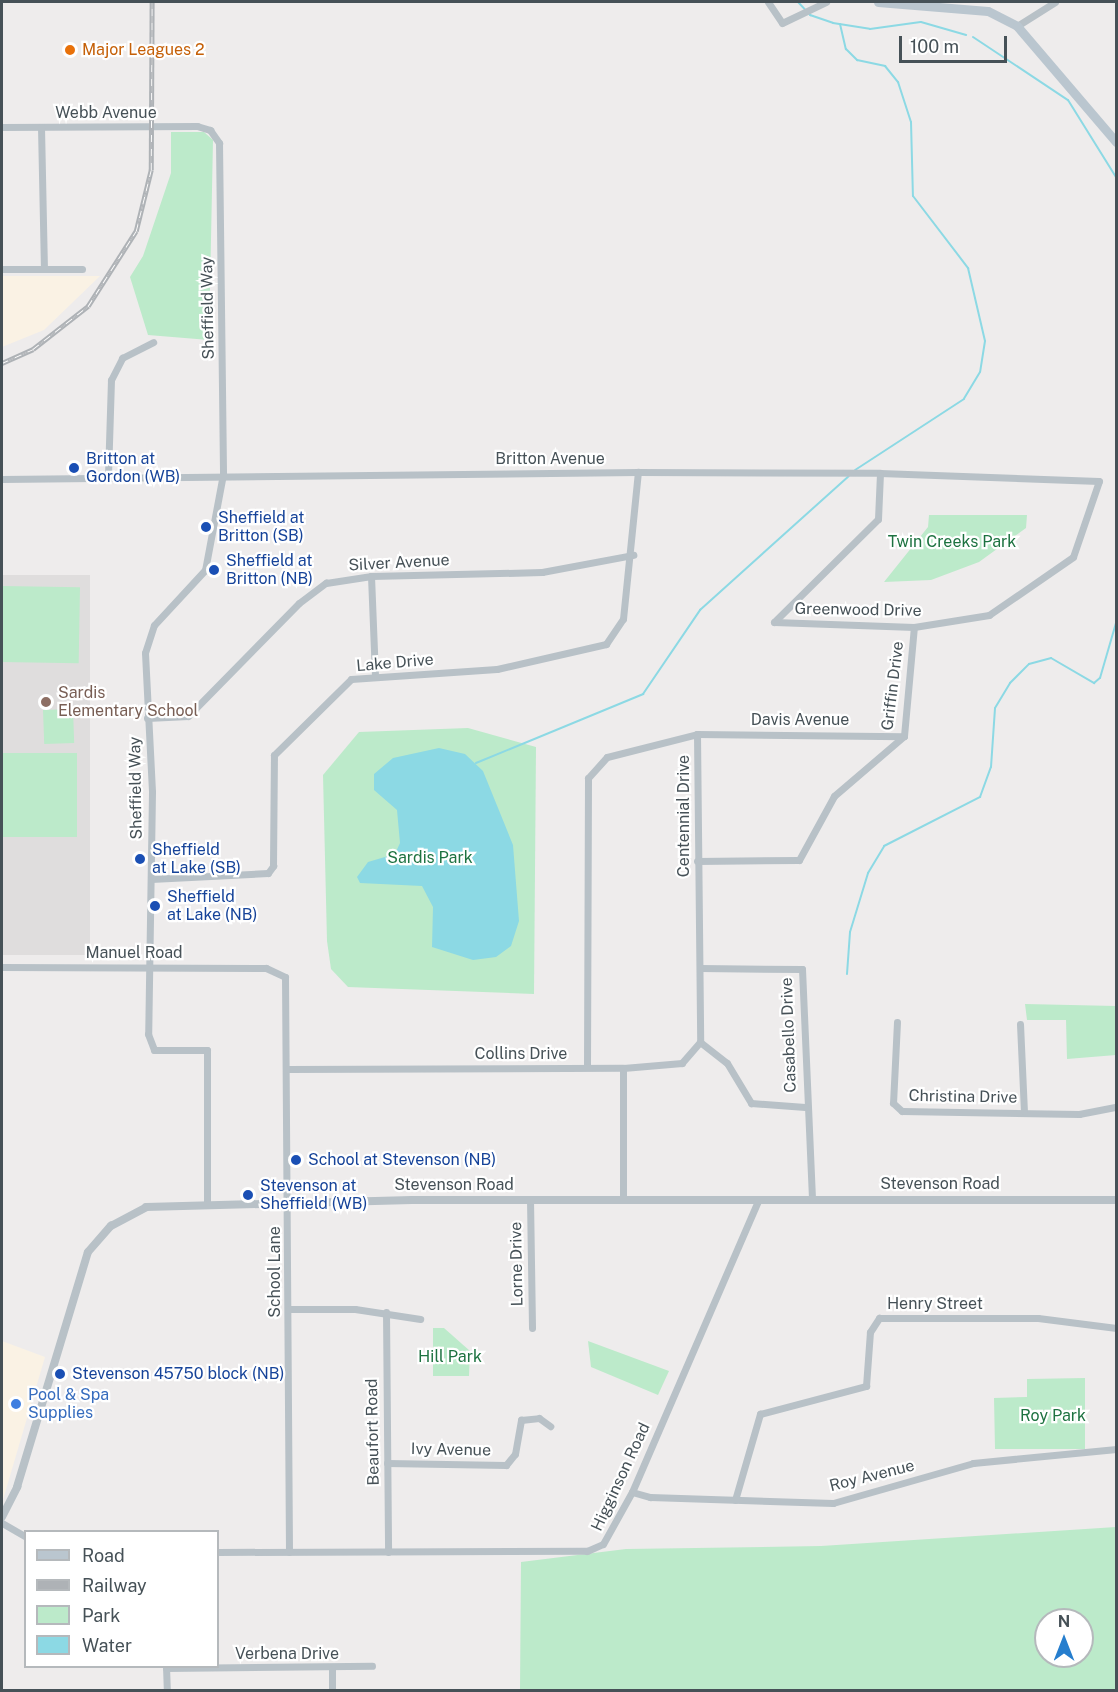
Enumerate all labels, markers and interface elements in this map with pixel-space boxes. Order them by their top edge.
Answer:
scale bar [902,24,1010,62]
text: 100 m [910,36,959,57]
place label: Major Leagues 2 [82,40,205,60]
marker: Major Leagues 2 [63,43,77,57]
street label: Webb Avenue [55,103,157,123]
street label: Sheffield Way [197,256,219,360]
place label: Britton at Gordon (WB) [86,449,180,487]
street label: Britton Avenue [495,449,605,469]
marker: Britton at Gordon (WB) [67,461,81,475]
place label: Sheffield at Britton (SB) [218,508,304,546]
marker: Sheffield at Britton (SB) [199,520,213,534]
park label: Twin Creeks Park [888,532,1016,552]
place label: Sheffield at Britton (NB) [226,551,313,589]
street label: Silver Avenue [348,551,450,575]
marker: Sheffield at Britton (NB) [207,563,221,577]
street label: Greenwood Drive [794,599,922,621]
street label: Griffin Drive [878,640,908,732]
street label: Lake Drive [355,650,435,676]
place label: Sardis Elementary School [58,683,198,721]
marker: Sardis Elementary School [39,695,53,709]
street label: Davis Avenue [751,710,849,730]
street label: Sheffield Way [125,736,147,840]
street label: Centennial Drive [674,755,694,877]
place label: Sheffield at Lake (SB) [152,840,241,878]
park label: Sardis Park [387,848,473,868]
marker: Sheffield at Lake (SB) [133,852,147,866]
place label: Sheffield at Lake (NB) [167,887,257,925]
marker: Sheffield at Lake (NB) [148,899,162,913]
street label: Manuel Road [85,943,183,963]
street label: Casabello Drive [777,977,801,1093]
street label: Collins Drive [475,1044,567,1064]
street label: Christina Drive [908,1086,1018,1108]
place label: School at Stevenson (NB) [308,1150,496,1170]
marker: School at Stevenson (NB) [289,1153,303,1167]
street label: Stevenson Road [880,1174,1000,1194]
street label: Stevenson Road [394,1175,514,1195]
place label: Stevenson at Sheffield (WB) [260,1176,367,1214]
marker: Stevenson at Sheffield (WB) [241,1188,255,1202]
street label: Lorne Drive [507,1221,527,1307]
street label: School Lane [265,1226,285,1318]
street label: Henry Street [887,1294,983,1314]
park label: Hill Park [418,1347,482,1367]
place label: Stevenson 45750 block (NB) [72,1364,284,1384]
marker: Stevenson 45750 block (NB) [53,1367,67,1381]
street label: Beaufort Road [362,1378,384,1486]
place label: Pool & Spa Supplies [28,1385,109,1423]
marker: Pool & Spa Supplies [9,1397,23,1411]
park label: Roy Park [1020,1406,1086,1426]
street label: Higginson Road [588,1420,654,1534]
street label: Ivy Avenue [411,1440,491,1460]
street label: Roy Avenue [828,1456,916,1496]
legend [24,1530,219,1668]
text: Road [82,1545,125,1566]
text: Railway [82,1575,147,1596]
text: Park [82,1605,120,1626]
north arrow [1034,1608,1094,1668]
text: N [1058,1612,1070,1631]
text: Water [82,1635,132,1656]
street label: Verbena Drive [235,1644,339,1664]

